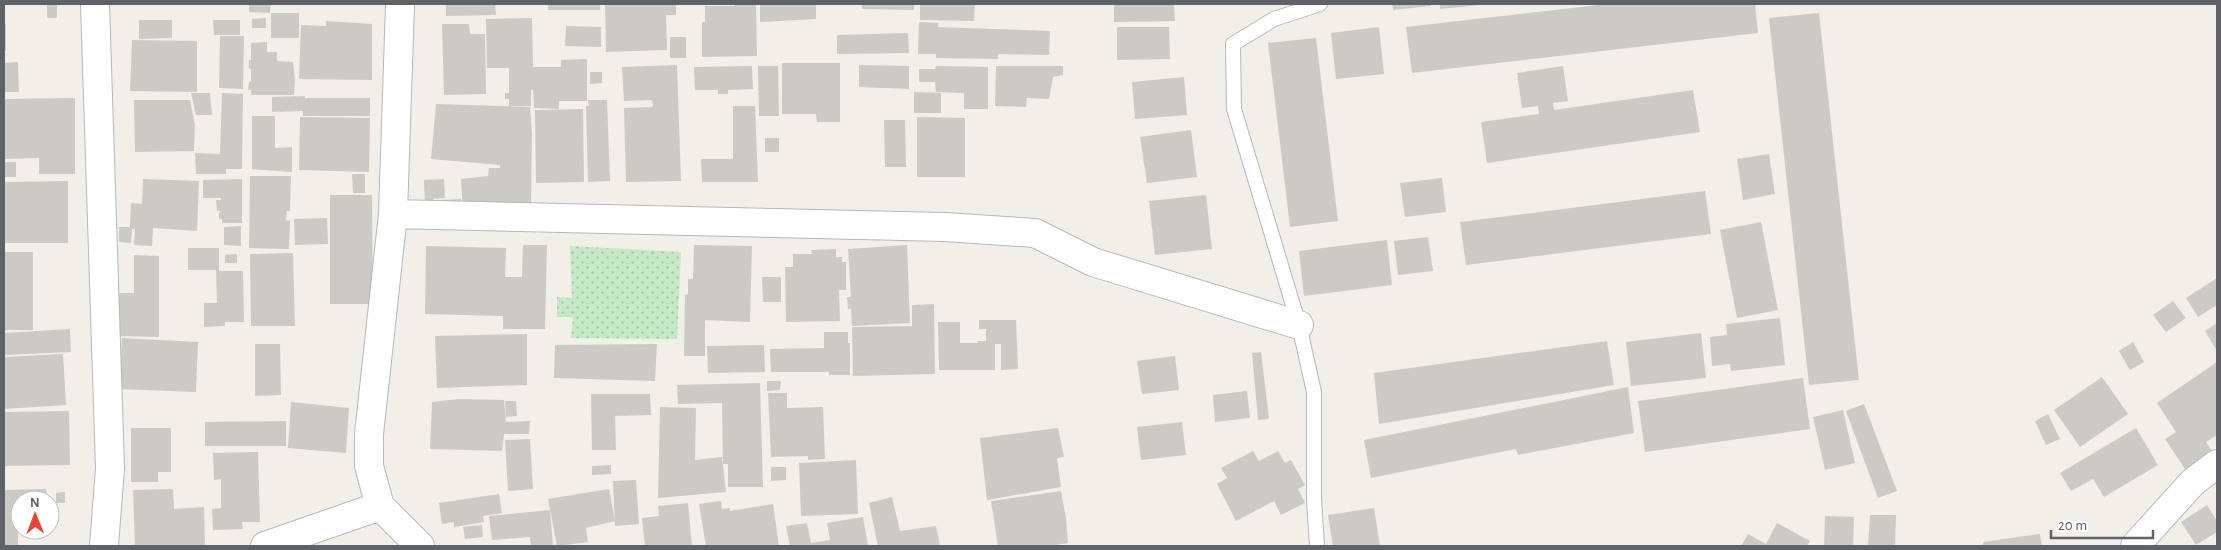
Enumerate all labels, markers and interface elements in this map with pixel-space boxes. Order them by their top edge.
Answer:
north arrow [10,490,60,540]
text: N [30,496,40,510]
scale bar [2051,508,2154,540]
text: 20 m [2058,518,2087,533]

